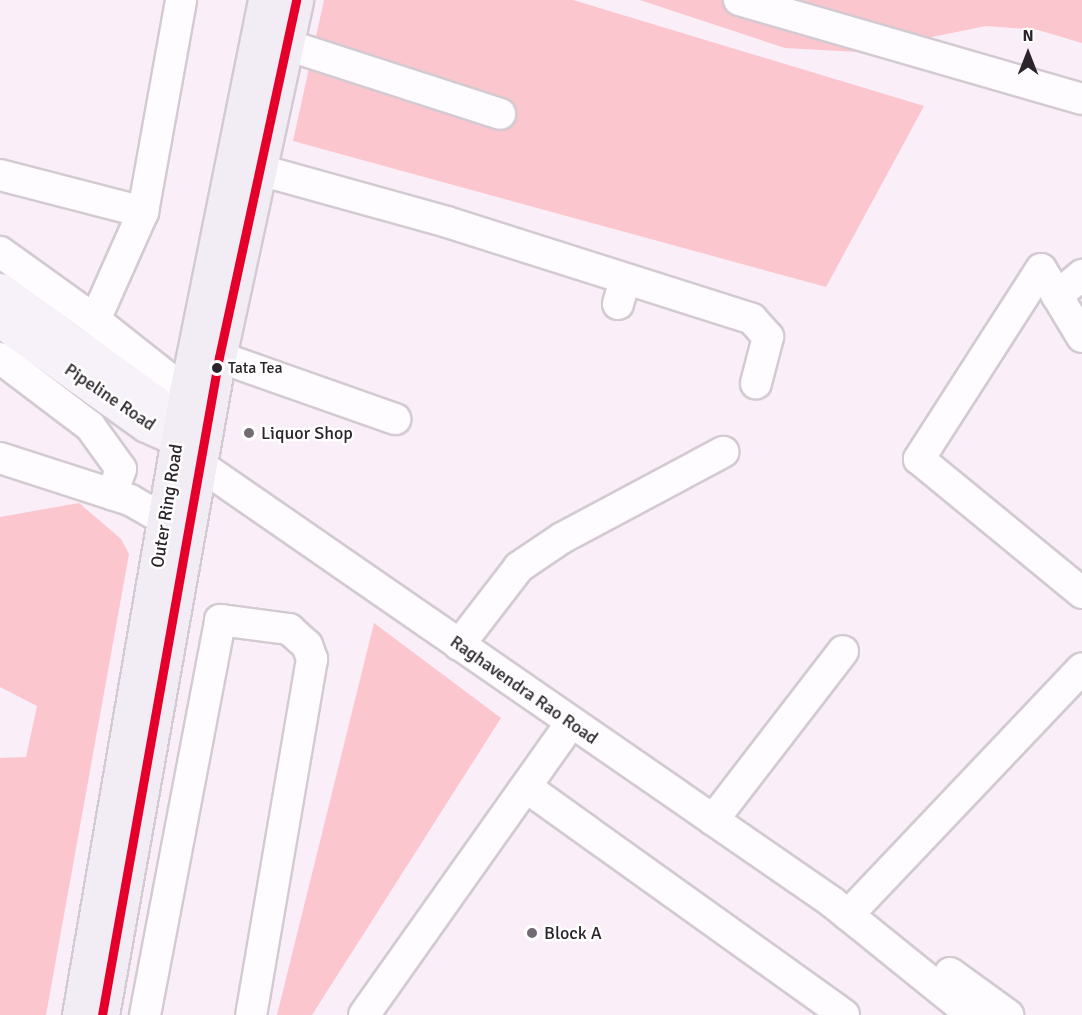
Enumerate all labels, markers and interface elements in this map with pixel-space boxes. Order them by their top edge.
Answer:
north arrow [998,24,1058,84]
text: N [1022,26,1034,46]
place label: Tata Tea [228,358,283,378]
street label: Pipeline Road [60,359,160,435]
marker: Tata Tea [211,362,223,374]
place label: Liquor Shop [261,422,353,444]
marker: Liquor Shop [242,426,256,440]
street label: Outer Ring Road [147,443,187,569]
street label: Raghavendra Rao Road [446,631,602,749]
place label: Block A [544,922,602,944]
marker: Block A [525,926,539,940]

